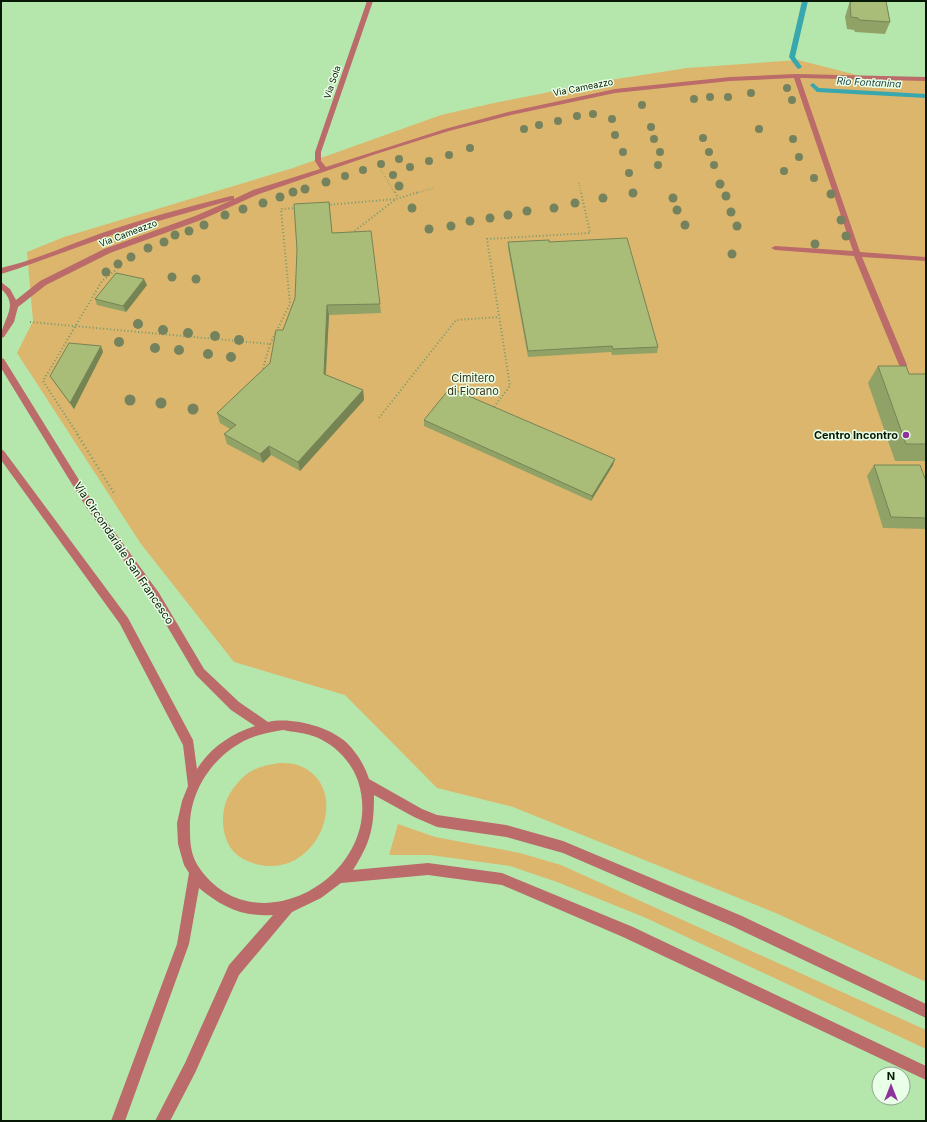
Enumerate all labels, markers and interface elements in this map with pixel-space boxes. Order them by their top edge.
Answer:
street label: Via Sola [321,64,343,100]
water label: Rio Fontanina [836,74,902,90]
street label: Via Cameazzo [552,76,614,98]
street label: Via Cameazzo [98,217,158,249]
park label: Cimitero di Fiorano [447,371,499,398]
place label: Centro Incontro [814,428,898,442]
marker: Centro Incontro [901,430,911,440]
street label: Via Circondariale San Francesco [71,479,177,627]
north arrow [871,1066,911,1106]
text: N [887,1069,895,1083]

